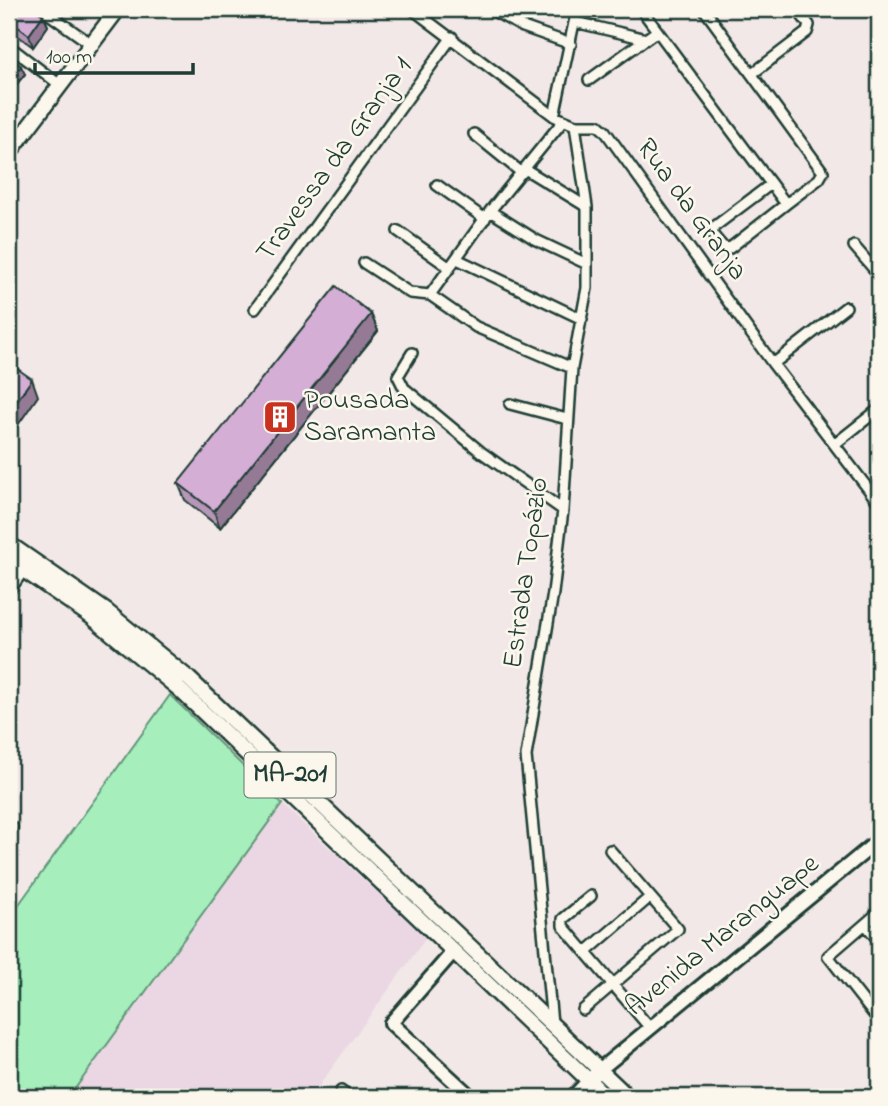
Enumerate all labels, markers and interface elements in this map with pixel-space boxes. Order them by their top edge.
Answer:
scale bar [35,32,192,76]
text: 100 m [46,43,92,73]
street label: Travessa da Granja 1 [247,49,423,271]
street label: Rua da Granja [625,130,757,290]
place label: Pousada Saramanta [304,381,436,454]
building icon: Pousada Saramanta [261,398,299,436]
street label: Estrada Topázio [493,475,561,671]
road number: MA-201 [244,752,336,797]
street label: Avenida Maranguape [617,844,829,1027]

